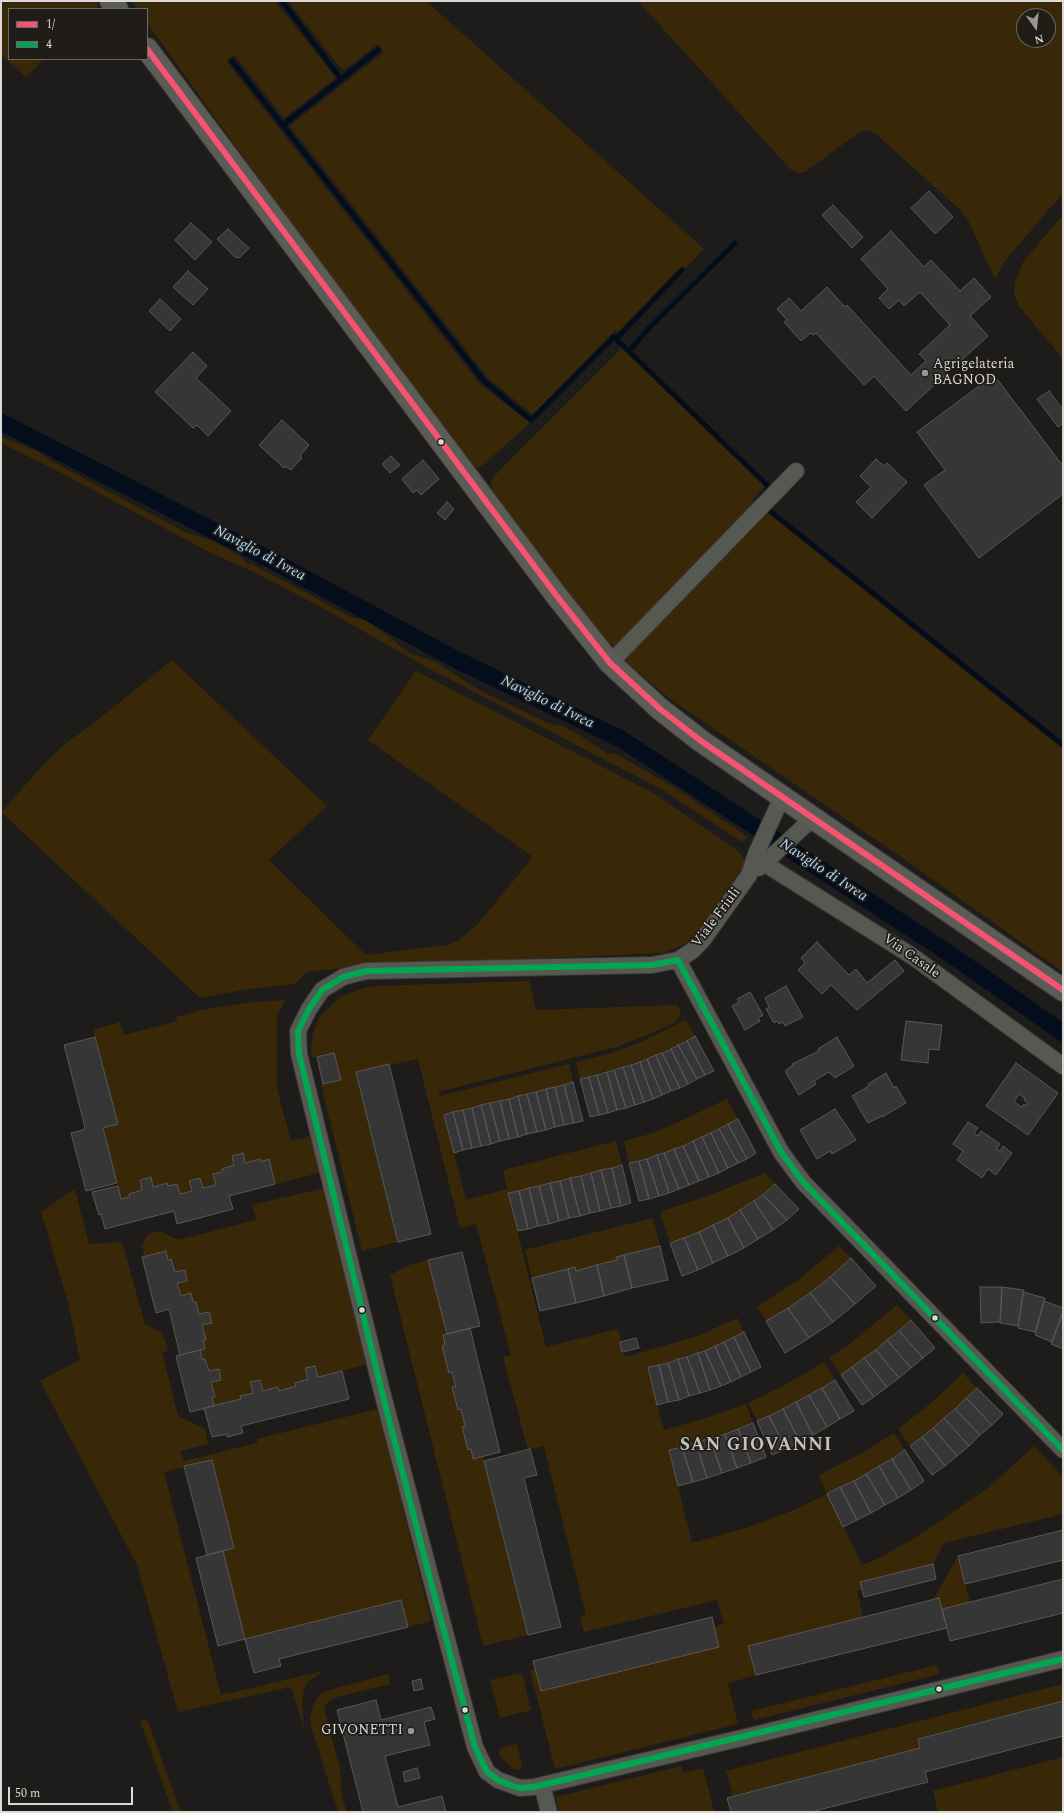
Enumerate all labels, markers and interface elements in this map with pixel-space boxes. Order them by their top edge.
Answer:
legend [8,8,148,60]
north arrow [1016,8,1056,48]
text: 1/ [46,15,55,34]
text: N [1032,30,1046,48]
text: 4 [46,35,52,54]
place label: Agrigelateria BAGNOD [933,357,1014,390]
marker: Agrigelateria BAGNOD [920,368,930,378]
unlabelled marker [436,437,446,447]
water label: Naviglio di Ivrea [210,522,308,586]
water label: Naviglio di Ivrea [497,673,597,733]
water label: Naviglio di Ivrea [775,836,871,906]
street label: Viale Friuli [689,885,745,951]
street label: Via Casale [879,931,943,983]
unlabelled marker [357,1305,367,1315]
unlabelled marker [930,1313,940,1323]
district label: SAN GIOVANNI [680,1435,832,1457]
unlabelled marker [934,1684,944,1694]
unlabelled marker [460,1705,470,1715]
place label: GIVONETTI [321,1723,403,1739]
marker: GIVONETTI [406,1726,416,1736]
scale bar [10,1779,135,1805]
text: 50 m [15,1784,40,1803]

